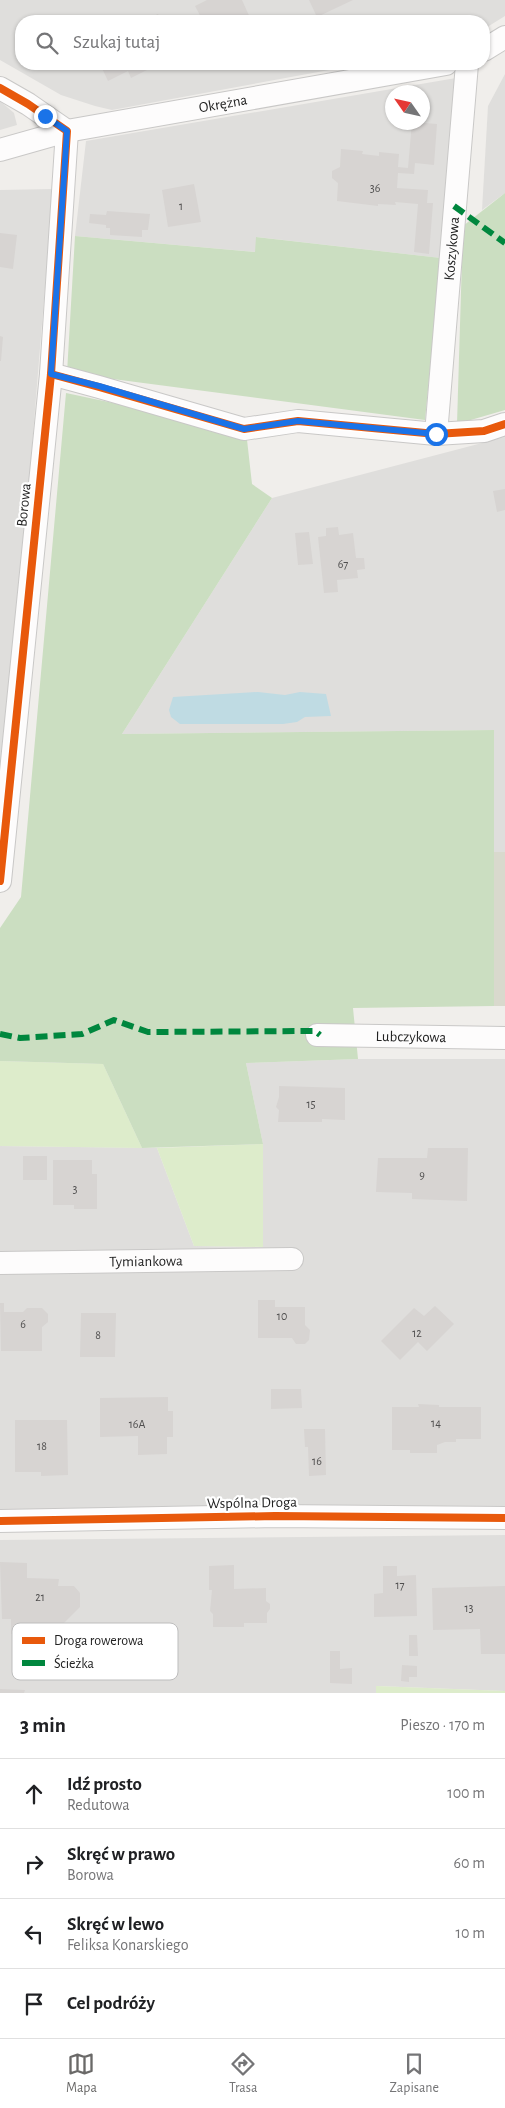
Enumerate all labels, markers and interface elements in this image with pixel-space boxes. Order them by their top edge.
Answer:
search box [15,15,490,70]
icon: search [33,29,61,57]
text: Szukaj tutaj [73,33,160,52]
north arrow [385,85,430,130]
street label: Okrężna [198,92,248,115]
route end [34,105,57,128]
house number: 36 [370,182,381,194]
house number: 1 [179,200,183,212]
street label: Koszykowa [441,216,462,281]
route start [425,423,448,446]
street label: Borowa [14,482,34,528]
house number: 67 [338,558,348,570]
street label: Lubczykowa [376,1028,446,1045]
house number: 15 [306,1098,316,1110]
house number: 9 [419,1169,425,1181]
house number: 3 [73,1183,78,1195]
street label: Tymiankowa [109,1253,183,1269]
house number: 10 [277,1310,287,1322]
house number: 6 [20,1318,26,1330]
house number: 12 [412,1327,422,1339]
house number: 8 [95,1329,101,1341]
house number: 14 [431,1417,441,1429]
house number: 16A [129,1418,145,1430]
house number: 18 [37,1440,47,1452]
house number: 16 [312,1455,322,1467]
street label: Wspólna Droga [207,1495,297,1511]
house number: 17 [395,1579,405,1591]
house number: 21 [35,1591,45,1603]
house number: 13 [464,1602,474,1614]
legend [12,1623,178,1680]
text: Droga rowerowa [54,1634,144,1648]
text: Ścieżka [54,1654,94,1671]
text: 3 min [20,1715,66,1736]
text: Pieszo · 170 m [400,1717,485,1733]
text: Idź prosto [67,1775,142,1794]
icon: ahead [20,1780,48,1808]
text: 100 m [447,1785,485,1801]
text: Redutowa [67,1797,130,1813]
text: Skręć w prawo [67,1845,175,1864]
icon: right [20,1850,48,1878]
text: 60 m [454,1855,485,1871]
text: Borowa [67,1867,114,1883]
text: Skręć w lewo [67,1915,164,1934]
icon: left [20,1920,48,1948]
text: 10 m [456,1925,485,1941]
text: Feliksa Konarskiego [67,1937,189,1953]
icon: arrive [20,1990,48,2018]
text: Cel podróży [67,1994,155,2013]
tab: Mapa [66,2050,97,2097]
tab: Trasa [229,2050,257,2097]
tab: Zapisane [389,2050,439,2097]

